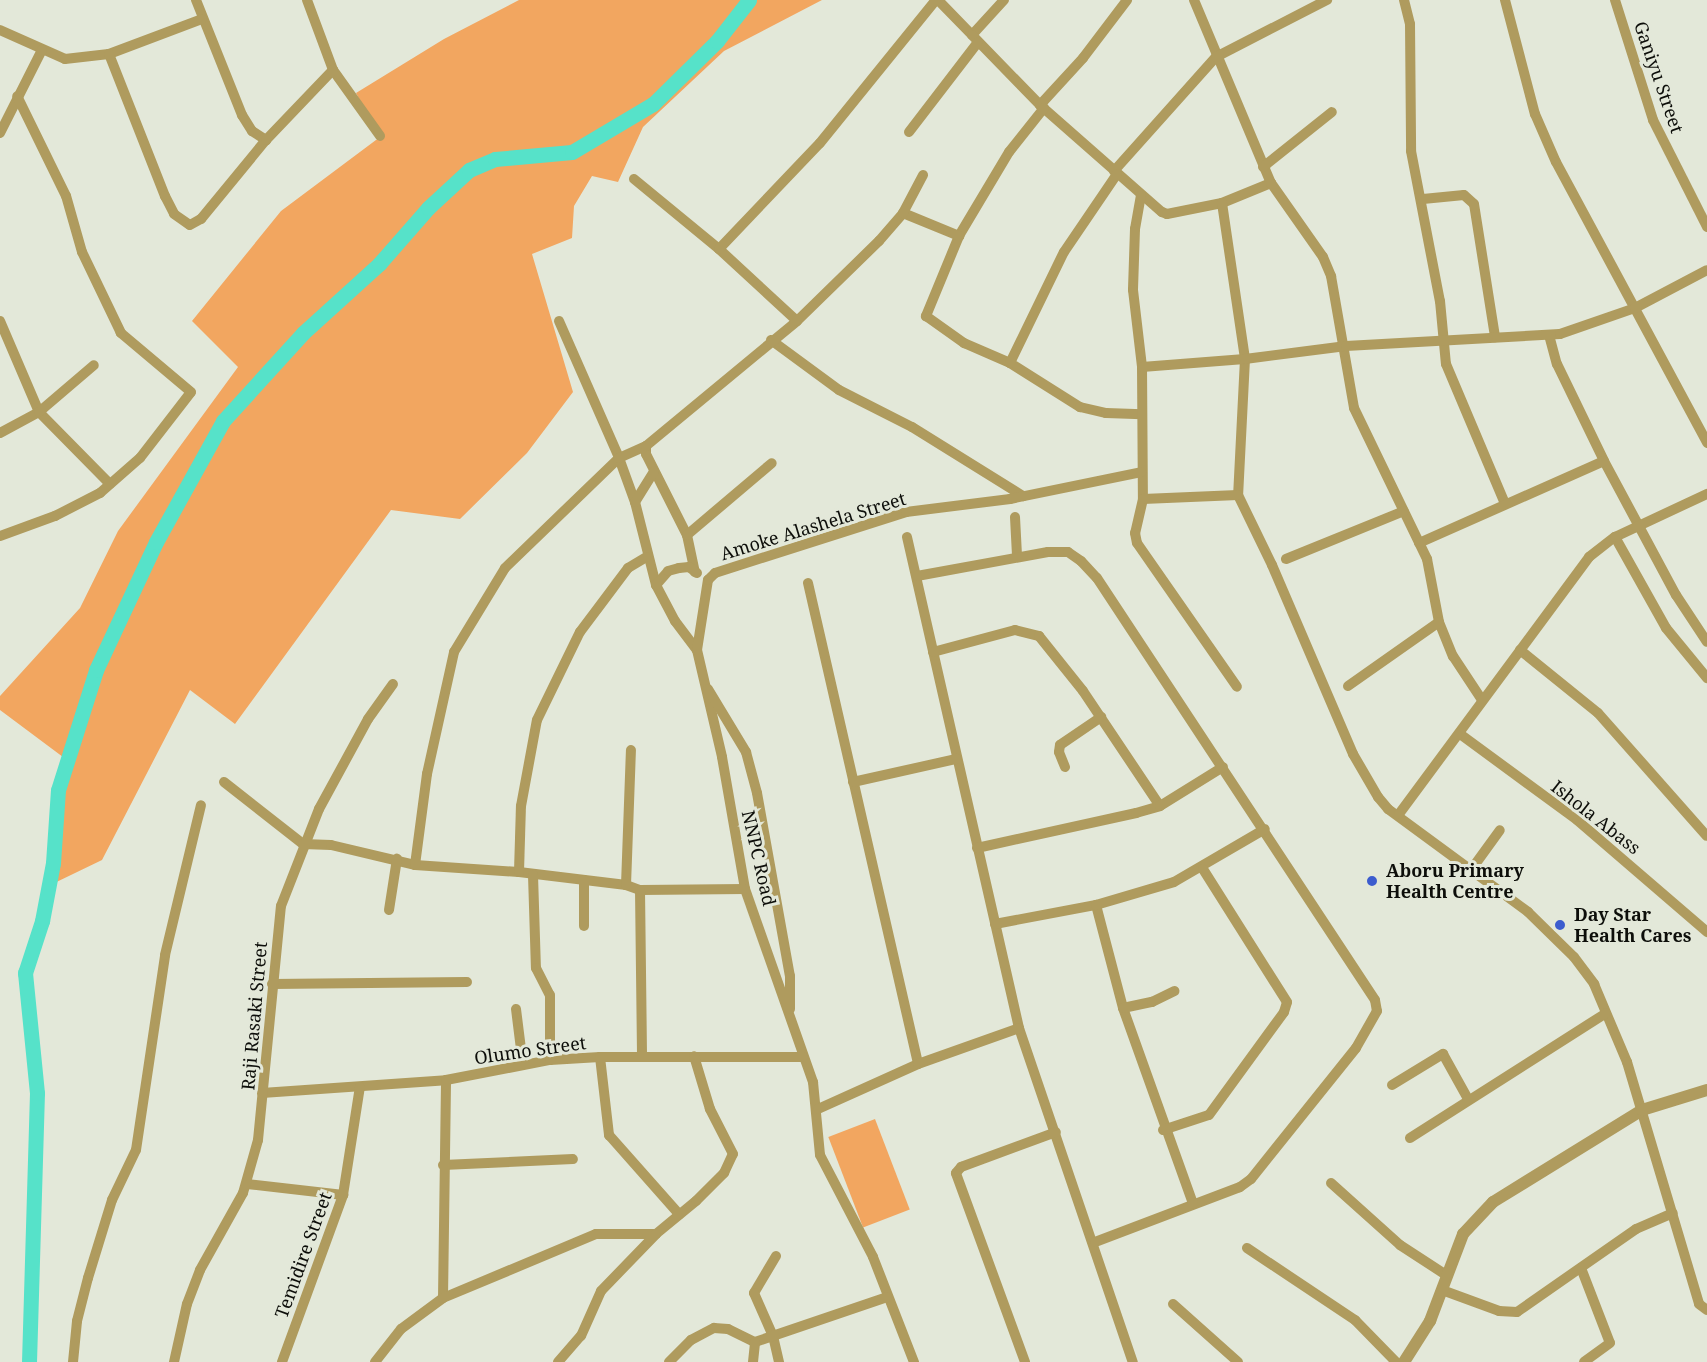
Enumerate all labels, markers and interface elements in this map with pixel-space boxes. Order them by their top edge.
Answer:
street label: Ganiyu Street [1630,18,1688,136]
street label: Amoke Alashela Street [718,487,908,565]
street label: Ishola Abass [1547,776,1645,858]
street label: NNPC Road [738,808,780,908]
place label: Aboru Primary Health Centre [1386,860,1524,902]
marker: Aboru Primary Health Centre [1363,872,1381,890]
place label: Day Star Health Cares [1574,904,1691,946]
marker: Day Star Health Cares [1551,916,1569,934]
street label: Raji Rasaki Street [237,941,271,1091]
street label: Olumo Street [473,1031,587,1069]
street label: Temidire Street [270,1189,336,1321]

